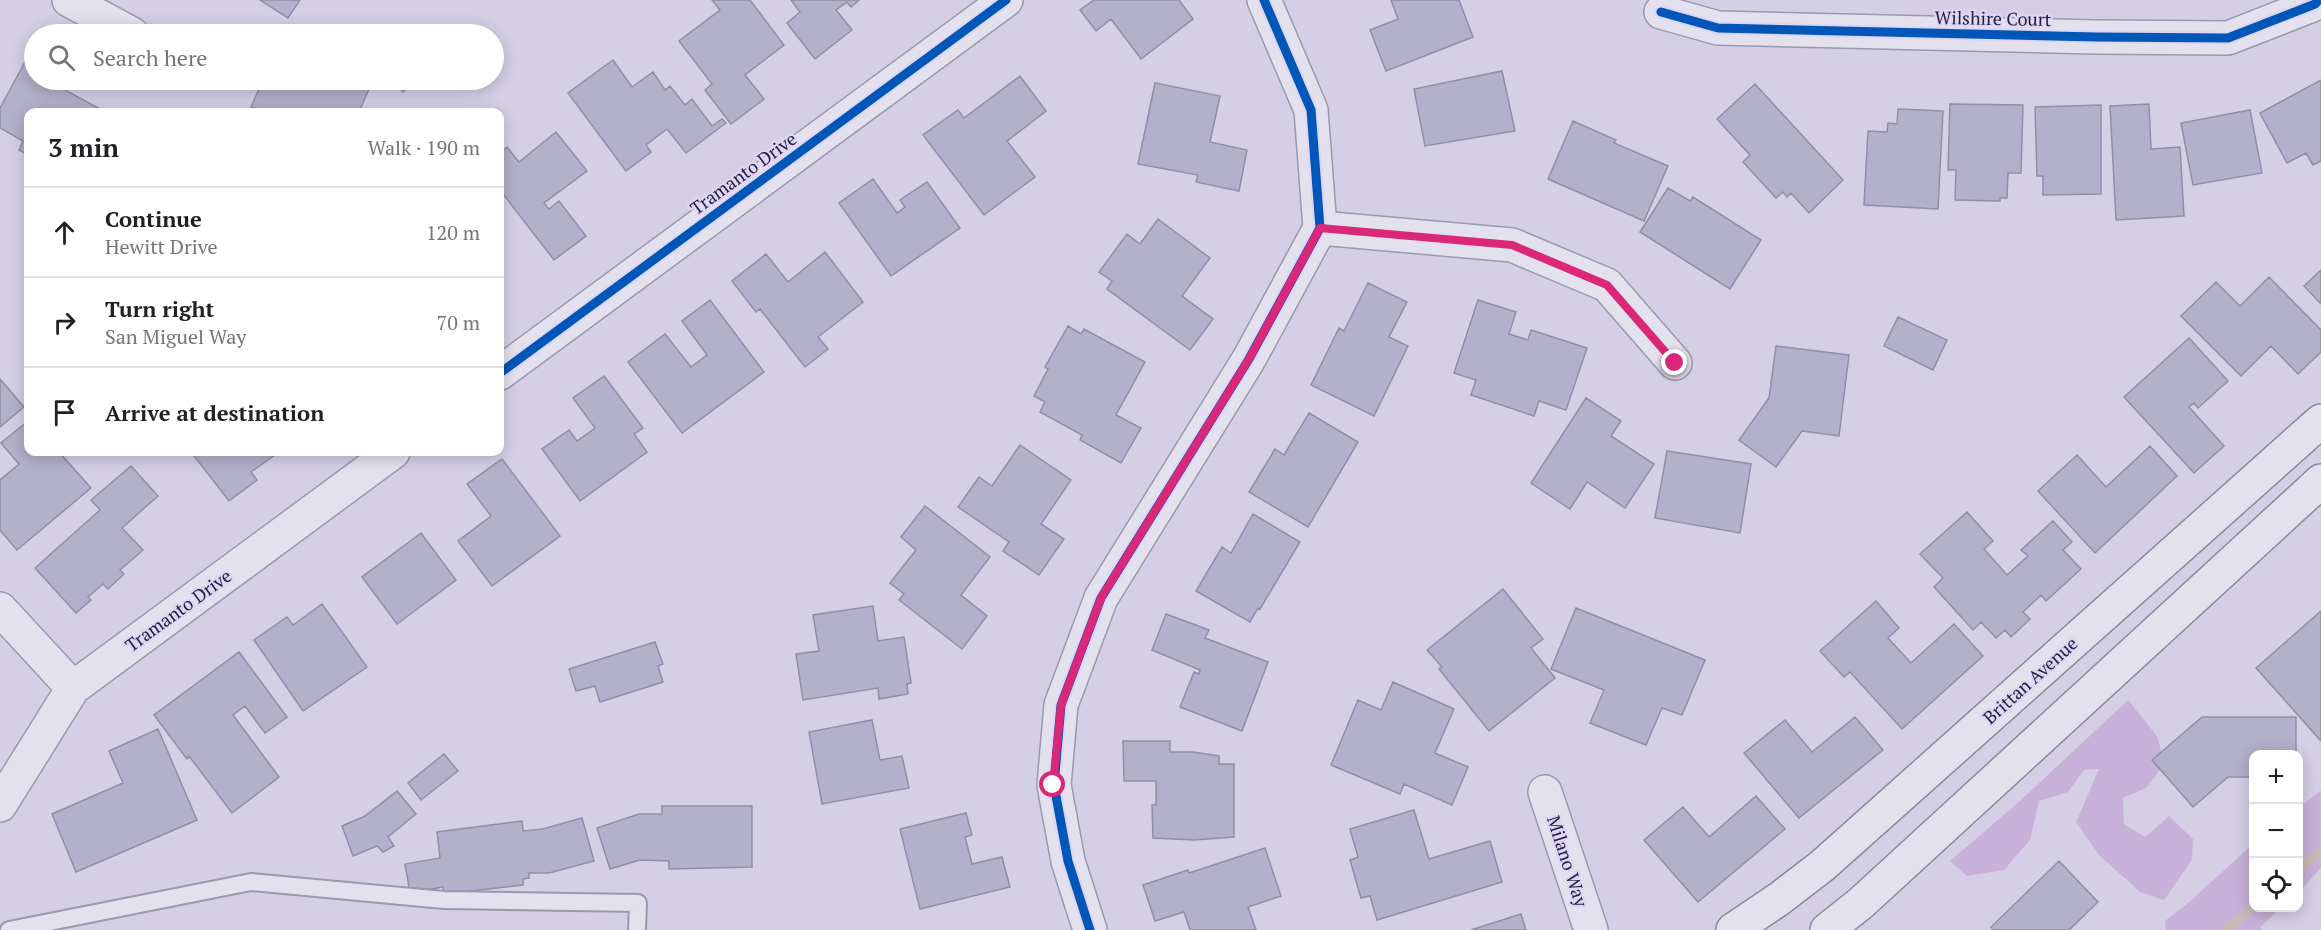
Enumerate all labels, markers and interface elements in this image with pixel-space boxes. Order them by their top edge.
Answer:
street label: Wilshire Court [1934,5,2052,31]
search box [24,24,504,90]
icon: search [45,41,78,74]
text: Search here [93,43,207,72]
street label: Tramanto Drive [685,126,801,220]
text: 3 min [48,130,119,164]
text: Walk · 190 m [368,134,480,161]
text: Continue [105,204,202,233]
icon: ahead [48,216,81,249]
text: 120 m [426,219,480,246]
text: Hewitt Drive [105,233,218,260]
text: Turn right [105,294,214,323]
icon: right [48,306,81,339]
text: 70 m [437,309,480,336]
text: San Miguel Way [105,323,246,350]
route end [1661,349,1687,375]
icon: arrive [48,396,81,429]
text: Arrive at destination [105,398,324,427]
street label: Tramanto Drive [120,563,236,657]
street label: Brittan Avenue [1978,631,2082,729]
map controls [2249,750,2303,912]
button: + [2249,750,2303,804]
route start [1039,771,1065,797]
button: − [2249,804,2303,858]
street label: Milano Way [1542,812,1594,910]
button: locate [2249,858,2303,912]

